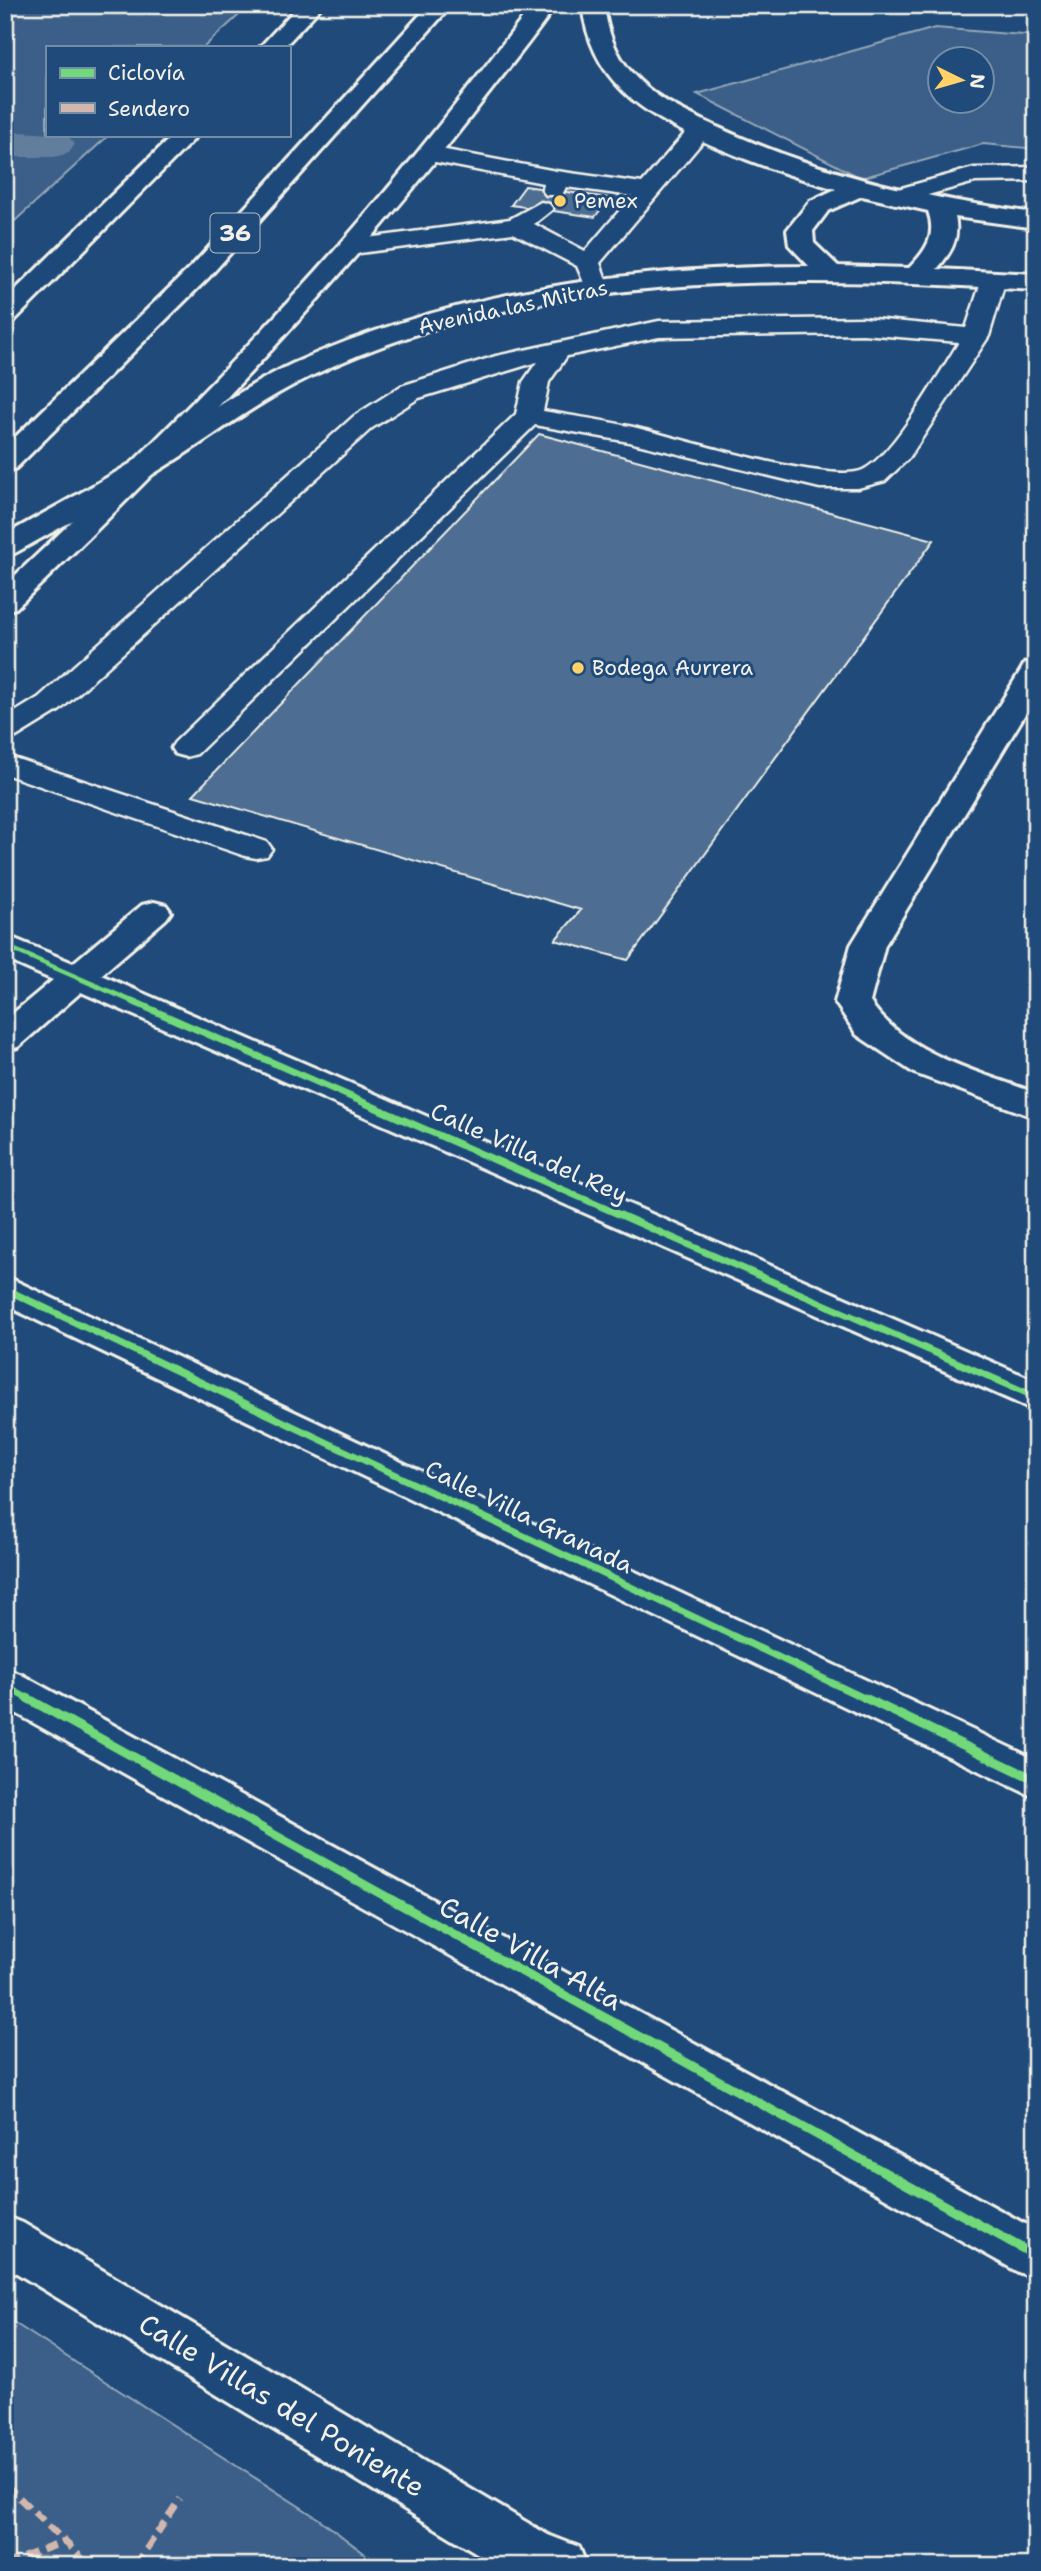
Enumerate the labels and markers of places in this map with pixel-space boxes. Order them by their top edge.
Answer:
place label: Pemex [574,187,638,215]
marker: Pemex [552,193,568,209]
place label: Bodega Aurrera [592,654,753,682]
marker: Bodega Aurrera [570,660,586,676]

